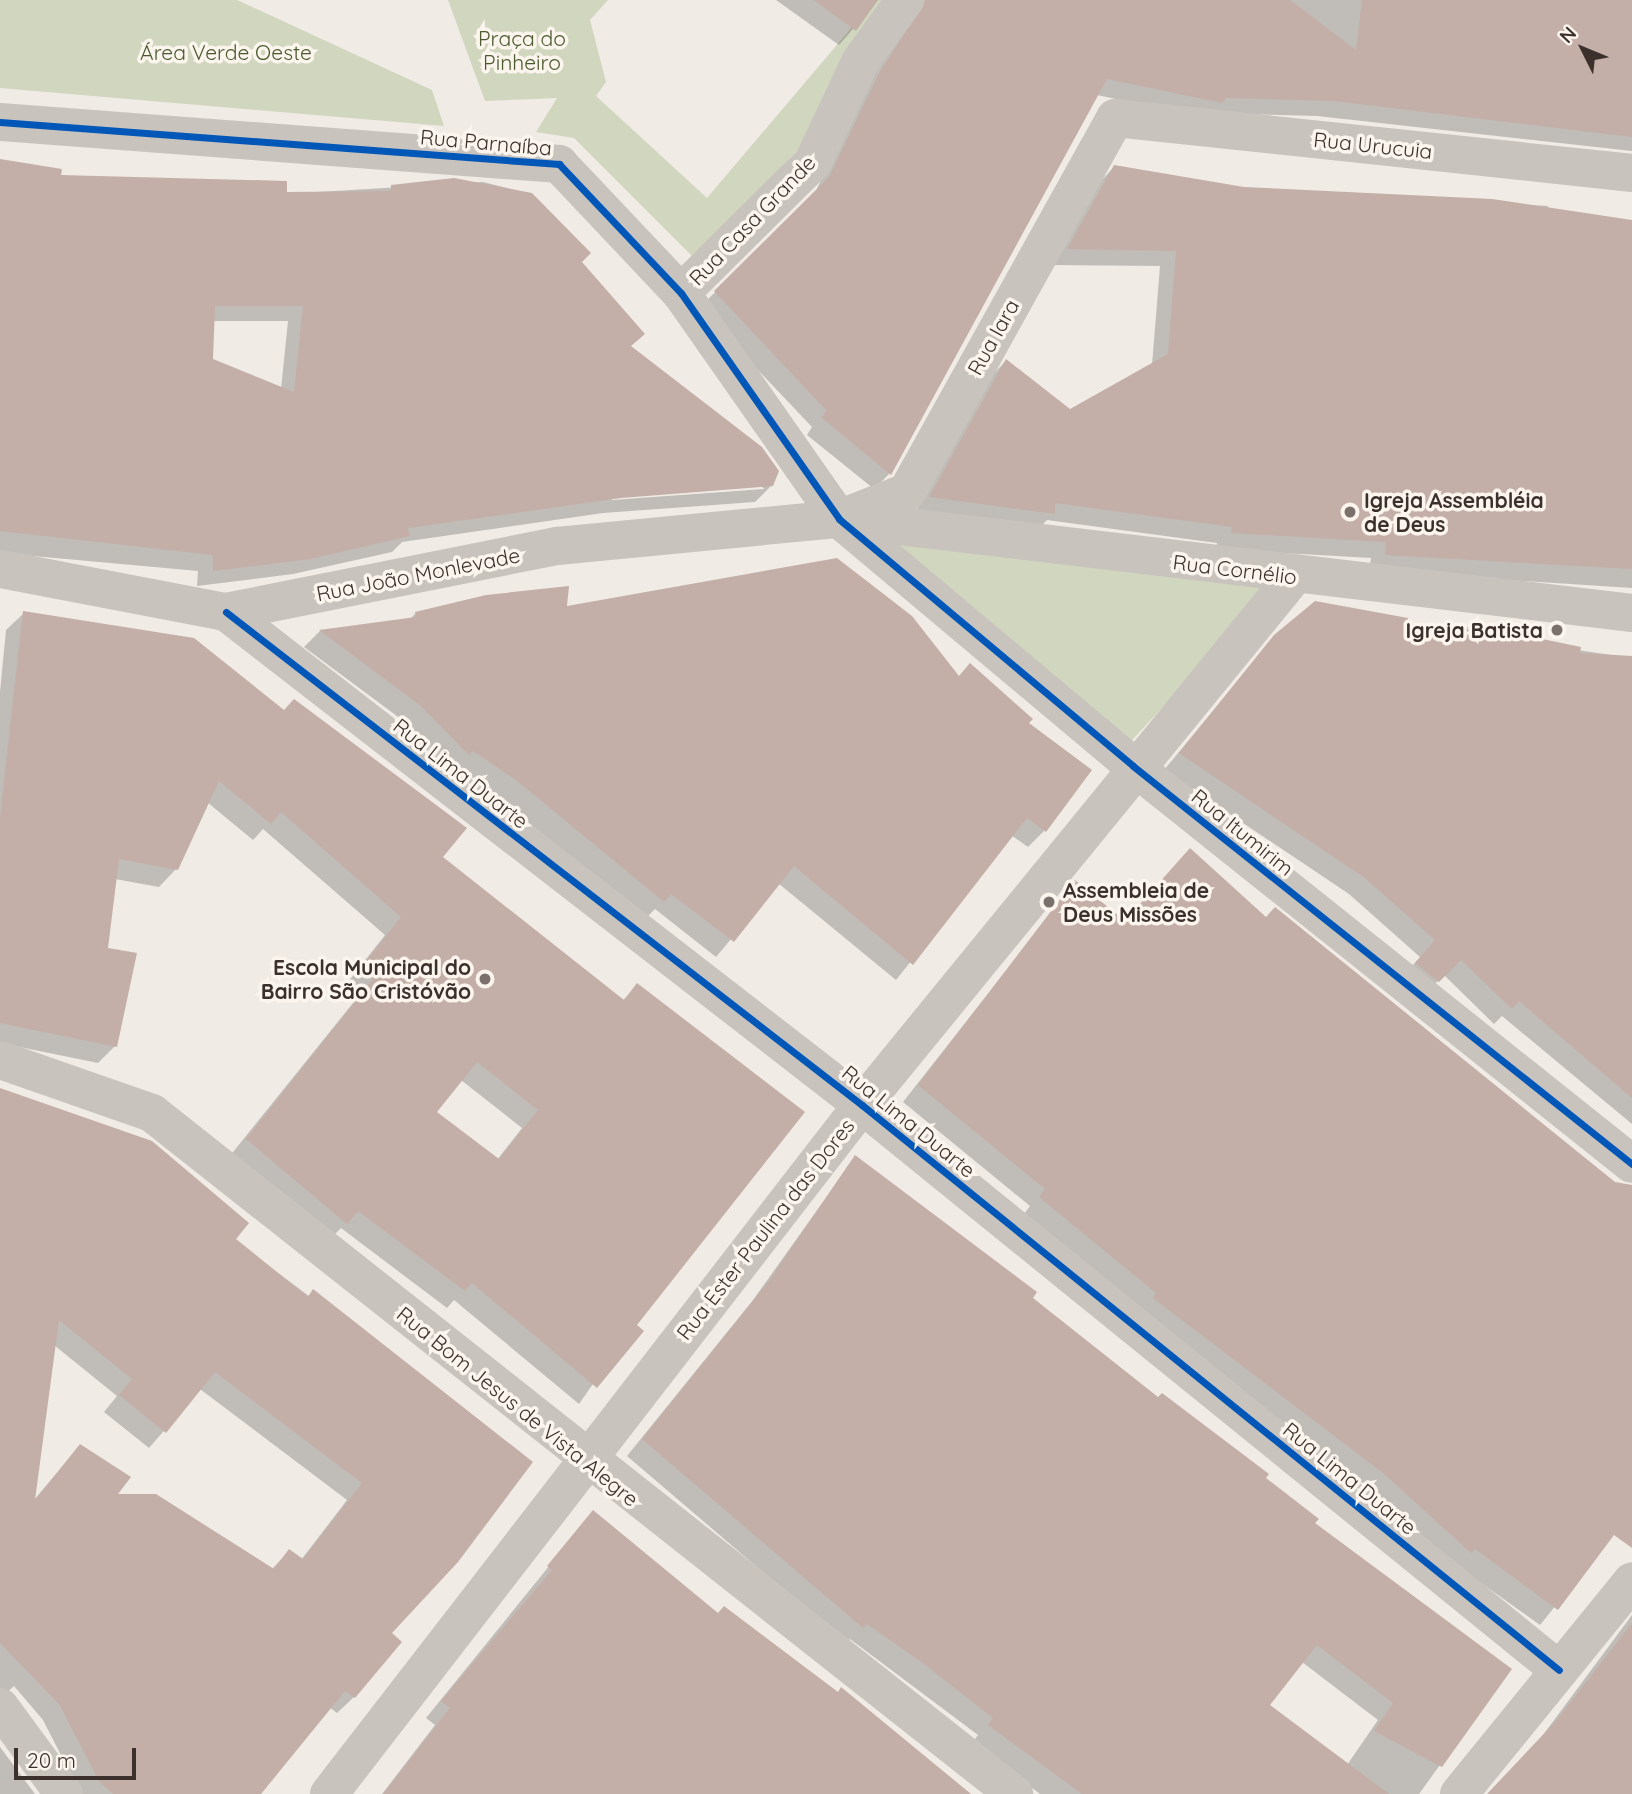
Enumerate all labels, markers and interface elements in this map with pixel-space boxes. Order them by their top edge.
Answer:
north arrow [1548,14,1618,84]
text: N [1554,21,1581,48]
park label: Praça do Pinheiro [478,25,566,75]
park label: Área Verde Oeste [140,39,312,65]
street label: Rua Parnaíba [419,124,553,160]
street label: Rua Urucuia [1312,126,1434,164]
street label: Rua Casa Grande [684,150,820,290]
street label: Rua Iara [962,295,1024,379]
place label: Igreja Assembléia de Deus [1364,487,1544,537]
marker: Igreja Assembléia de Deus [1342,504,1358,520]
street label: Rua João Monlevade [314,542,522,606]
street label: Rua Cornélio [1172,549,1298,589]
place label: Igreja Batista [1406,617,1543,643]
marker: Igreja Batista [1549,622,1565,638]
street label: Rua Lima Duarte [389,712,533,834]
street label: Rua Itumirim [1187,783,1299,881]
place label: Assembleia de Deus Missões [1063,877,1209,927]
marker: Assembleia de Deus Missões [1041,894,1057,910]
place label: Escola Municipal do Bairro São Cristóvão [261,954,471,1004]
marker: Escola Municipal do Bairro São Cristóvão [477,971,493,987]
street label: Rua Lima Duarte [837,1060,981,1182]
street label: Rua Ester Paulina das Dores [671,1113,859,1345]
street label: Rua Bom Jesus de Vista Alegre [392,1301,644,1511]
street label: Rua Lima Duarte [1278,1417,1422,1539]
scale bar [18,1734,140,1778]
text: 20 m [27,1747,76,1773]

